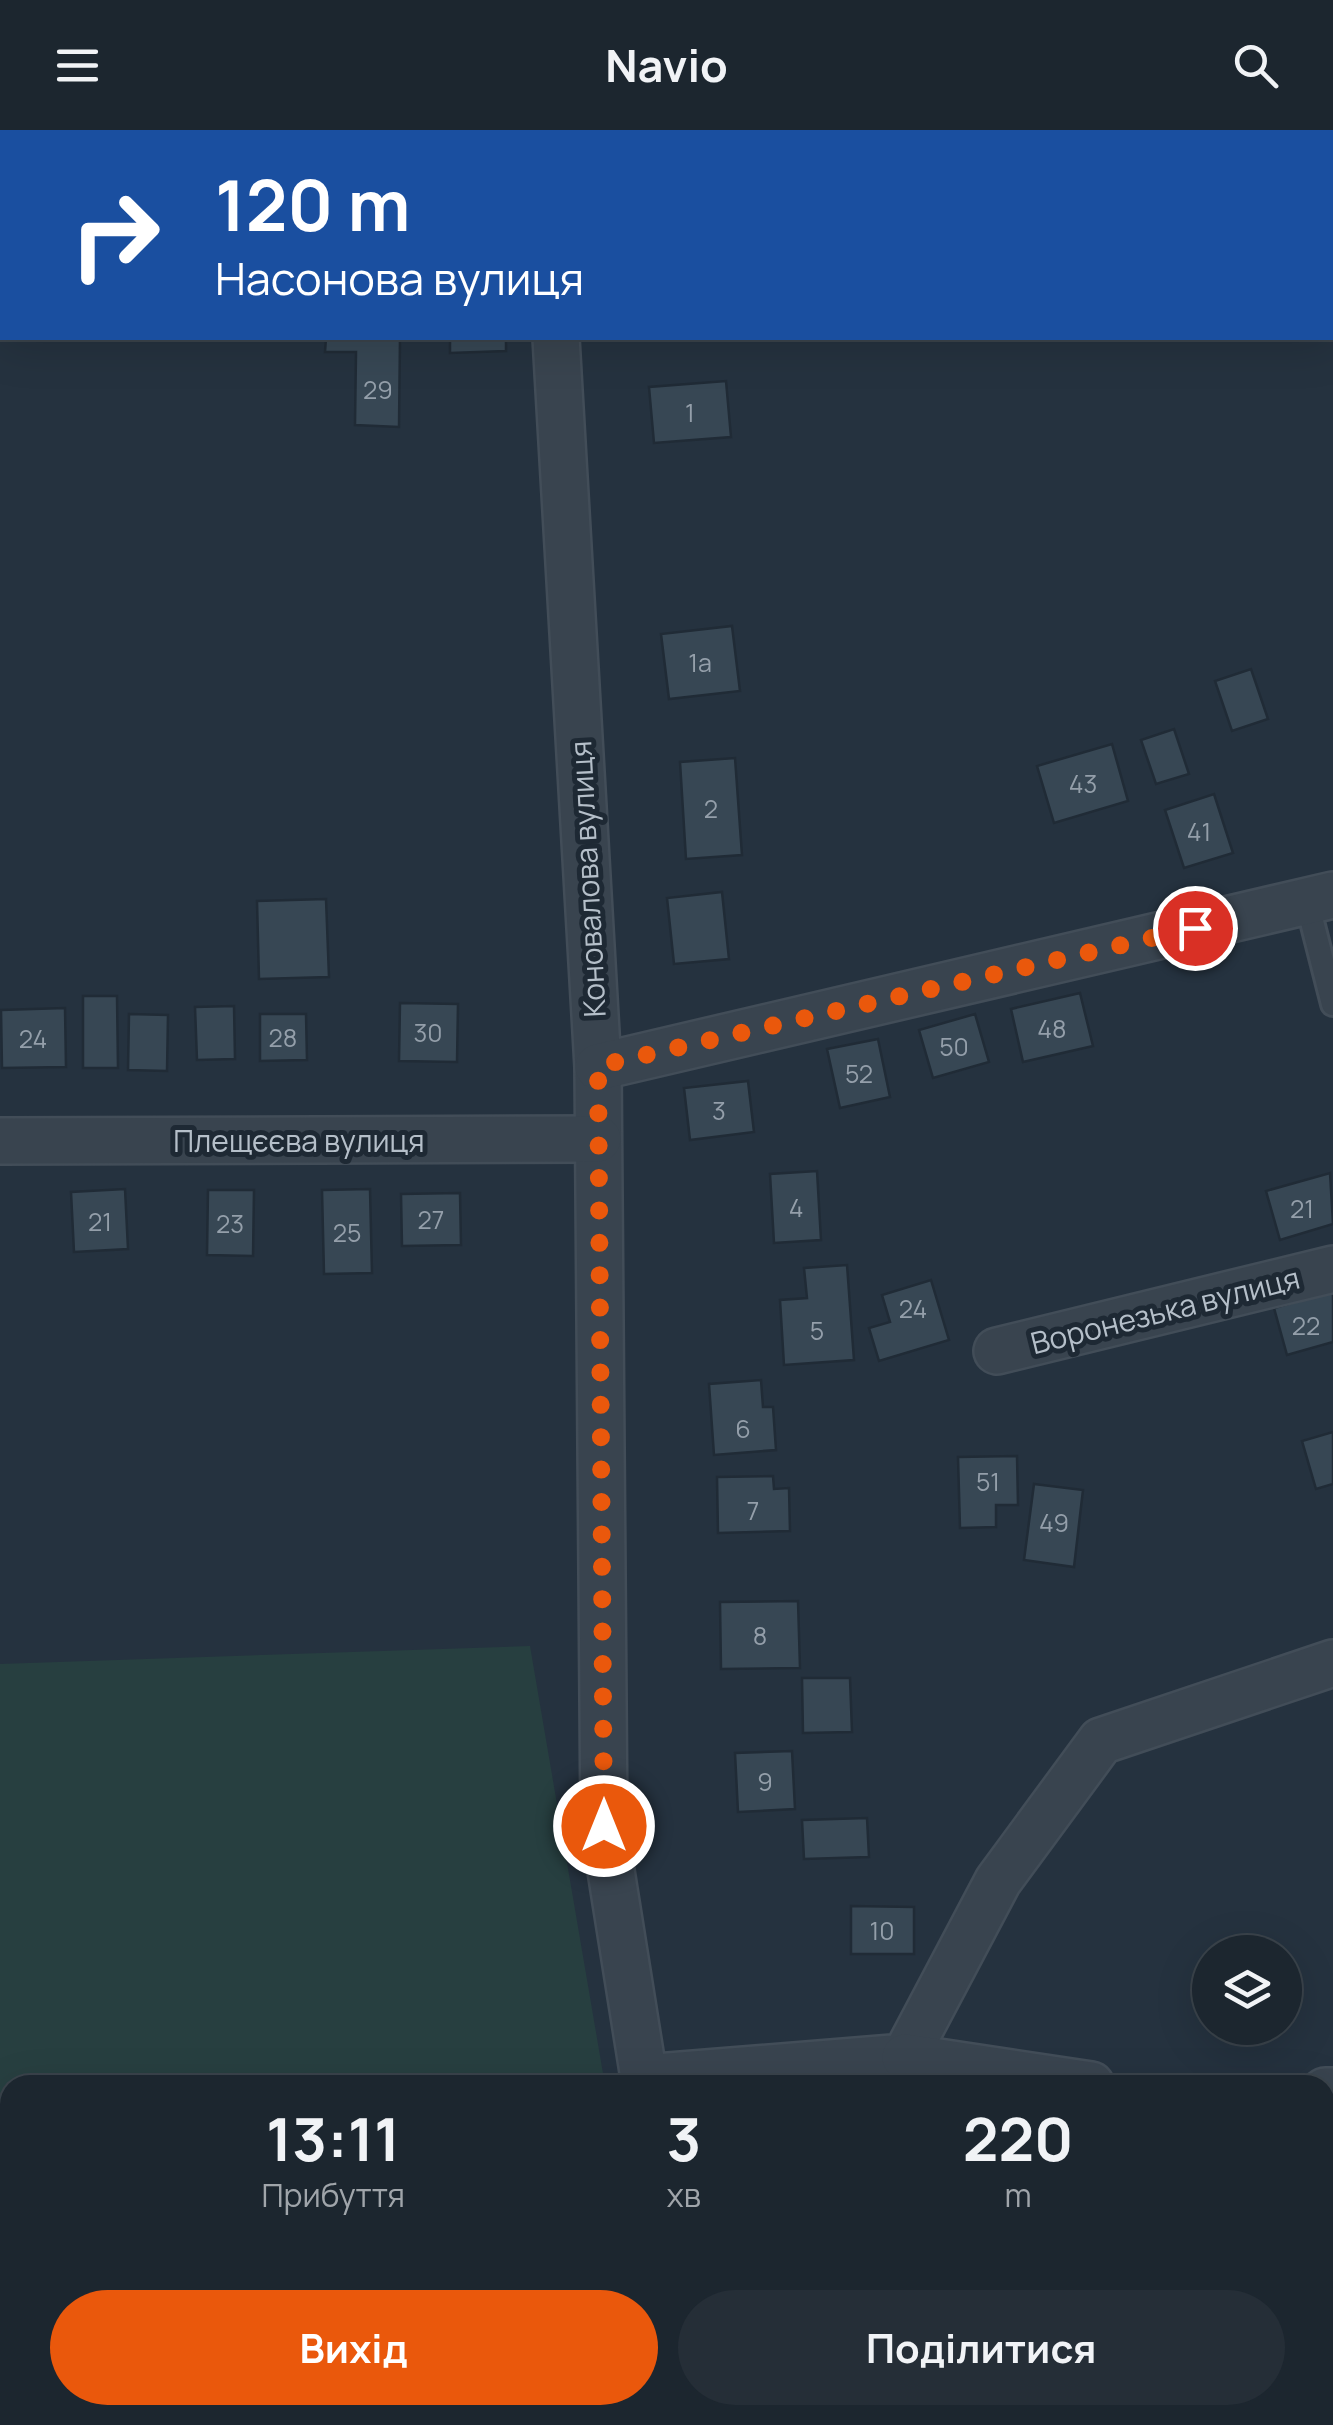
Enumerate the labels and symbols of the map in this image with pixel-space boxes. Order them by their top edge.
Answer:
house number: 29 [363,372,393,407]
house number: 1 [685,395,695,430]
house number: 1а [688,645,712,680]
street label: Коновалова вулиця [559,740,615,1018]
house number: 43 [1069,766,1097,801]
house number: 2 [704,791,718,826]
house number: 41 [1187,814,1211,849]
pin [1153,886,1238,971]
house number: 48 [1037,1011,1067,1046]
house number: 30 [413,1015,443,1050]
house number: 28 [269,1020,297,1055]
house number: 24 [19,1021,47,1056]
house number: 50 [939,1029,969,1064]
house number: 52 [845,1056,873,1091]
house number: 3 [712,1093,726,1128]
street label: Плещєєва вулиця [173,1120,425,1161]
house number: 4 [789,1190,803,1225]
house number: 21 [1290,1191,1314,1226]
house number: 27 [418,1202,444,1237]
house number: 21 [88,1204,112,1239]
house number: 23 [216,1206,244,1241]
house number: 25 [333,1215,361,1250]
street label: Воронезька вулиця [1026,1257,1304,1363]
house number: 24 [899,1291,927,1326]
house number: 22 [1292,1308,1320,1343]
house number: 5 [810,1313,824,1348]
house number: 6 [735,1411,751,1446]
house number: 51 [976,1464,1000,1499]
house number: 7 [747,1493,759,1528]
house number: 49 [1039,1505,1069,1540]
house number: 8 [753,1618,767,1653]
house number: 9 [757,1764,773,1799]
position arrow [552,1774,656,1878]
house number: 10 [869,1913,895,1948]

